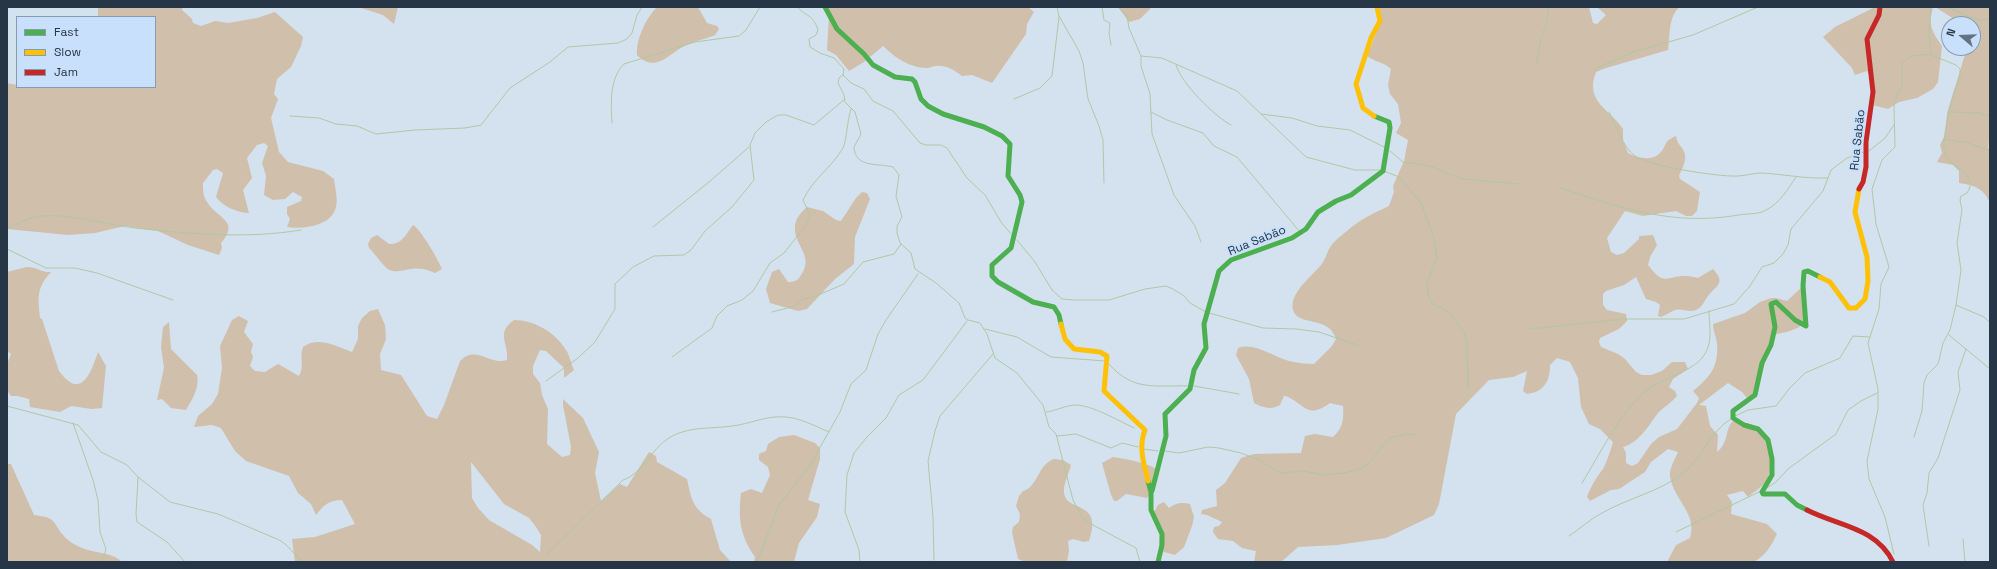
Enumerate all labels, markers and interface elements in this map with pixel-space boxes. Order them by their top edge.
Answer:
legend [16,16,156,88]
north arrow [1941,16,1981,56]
text: Fast [54,24,79,40]
text: N [1943,27,1958,38]
text: Slow [54,44,81,60]
text: Jam [54,64,78,80]
street label: Rua Sabäo [1848,109,1868,171]
street label: Rua Sabäo [1226,223,1288,259]

